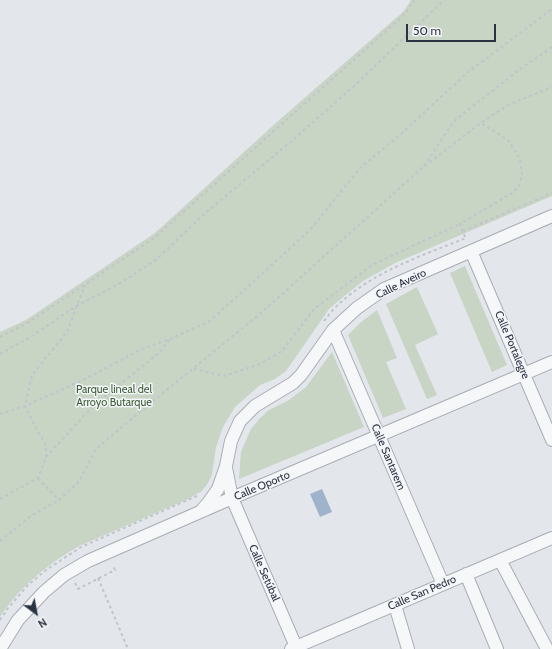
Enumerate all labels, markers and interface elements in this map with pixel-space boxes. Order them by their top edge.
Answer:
scale bar [408,16,498,42]
text: 50 m [413,23,441,38]
street label: Calle Aveiro [374,266,428,302]
street label: Calle Portalegre [492,309,532,381]
park label: Parque lineal del Arroyo Butarque [76,383,152,409]
street label: Calle Santarem [368,422,408,492]
street label: Calle Oporto [232,468,292,504]
street label: Calle Setúbal [246,543,282,603]
street label: Calle San Pedro [386,573,458,613]
north arrow [16,593,56,633]
text: N [35,615,49,631]

